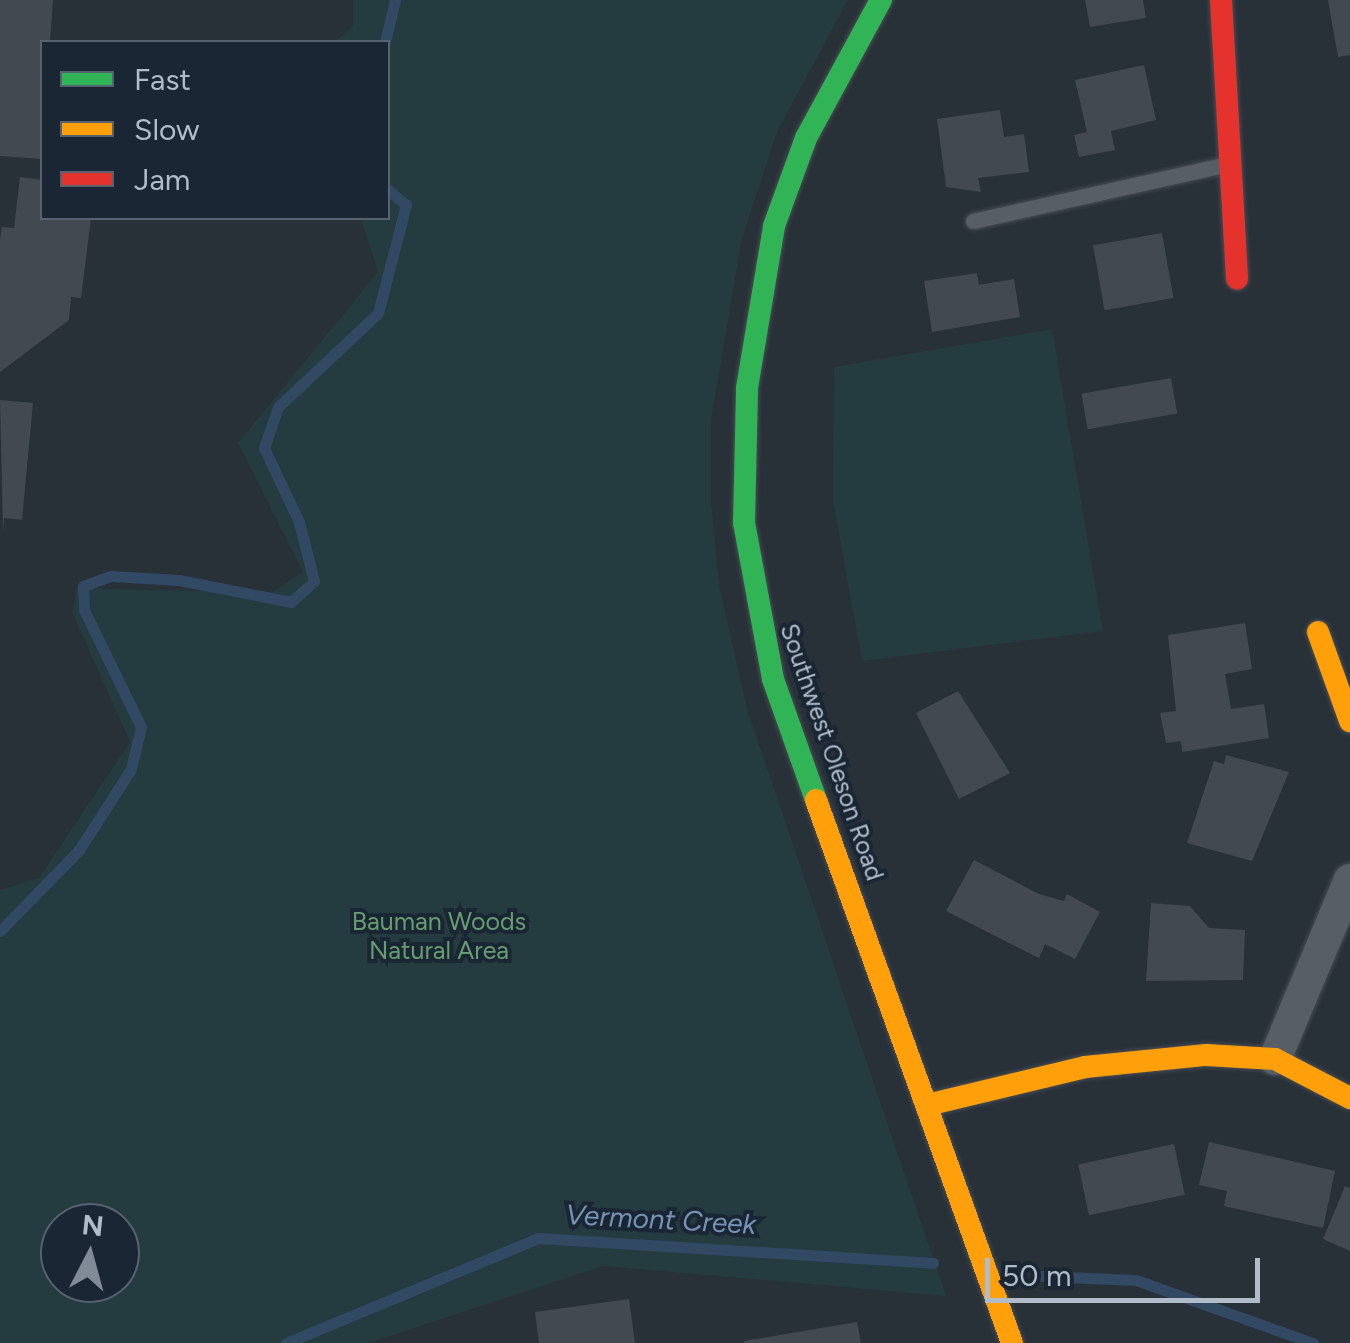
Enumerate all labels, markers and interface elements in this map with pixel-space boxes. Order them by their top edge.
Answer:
legend [40,40,390,220]
text: Fast [134,61,191,98]
text: Slow [134,111,200,148]
text: Jam [134,161,190,198]
street label: Southwest Oleson Road [774,620,890,884]
park label: Bauman Woods Natural Area [352,907,526,966]
water label: Vermont Creek [565,1197,757,1241]
north arrow [40,1203,140,1303]
text: N [80,1207,105,1243]
scale bar [990,1238,1265,1300]
text: 50 m [1002,1257,1071,1294]

